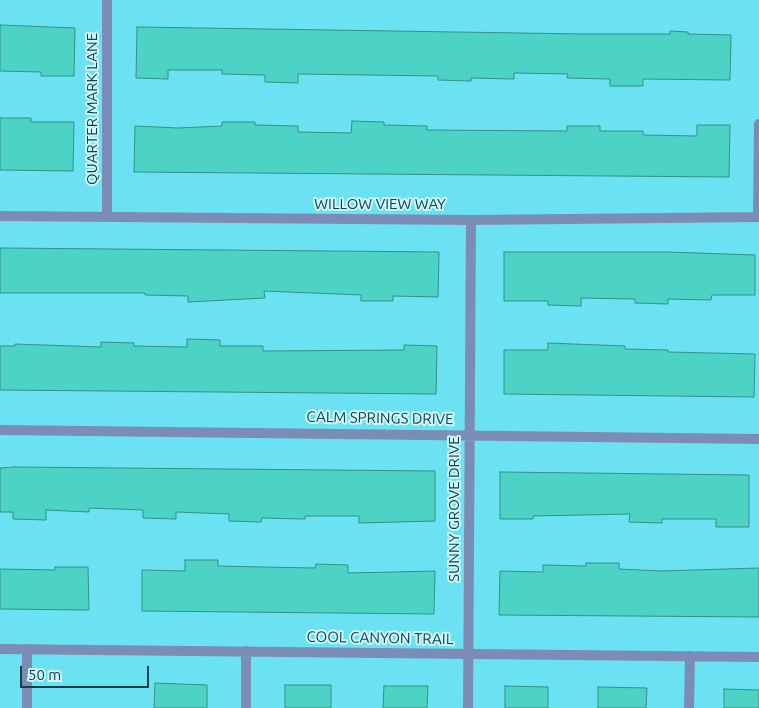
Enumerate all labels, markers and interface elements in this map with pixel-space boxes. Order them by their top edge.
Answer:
street label: QUARTER MARK LANE [83,33,101,185]
street label: WILLOW VIEW WAY [314,195,446,213]
street label: CALM SPRINGS DRIVE [306,408,454,428]
street label: SUNNY GROVE DRIVE [445,436,463,582]
street label: COOL CANYON TRAIL [306,628,454,648]
scale bar [22,656,151,688]
text: 50 m [28,666,61,683]

